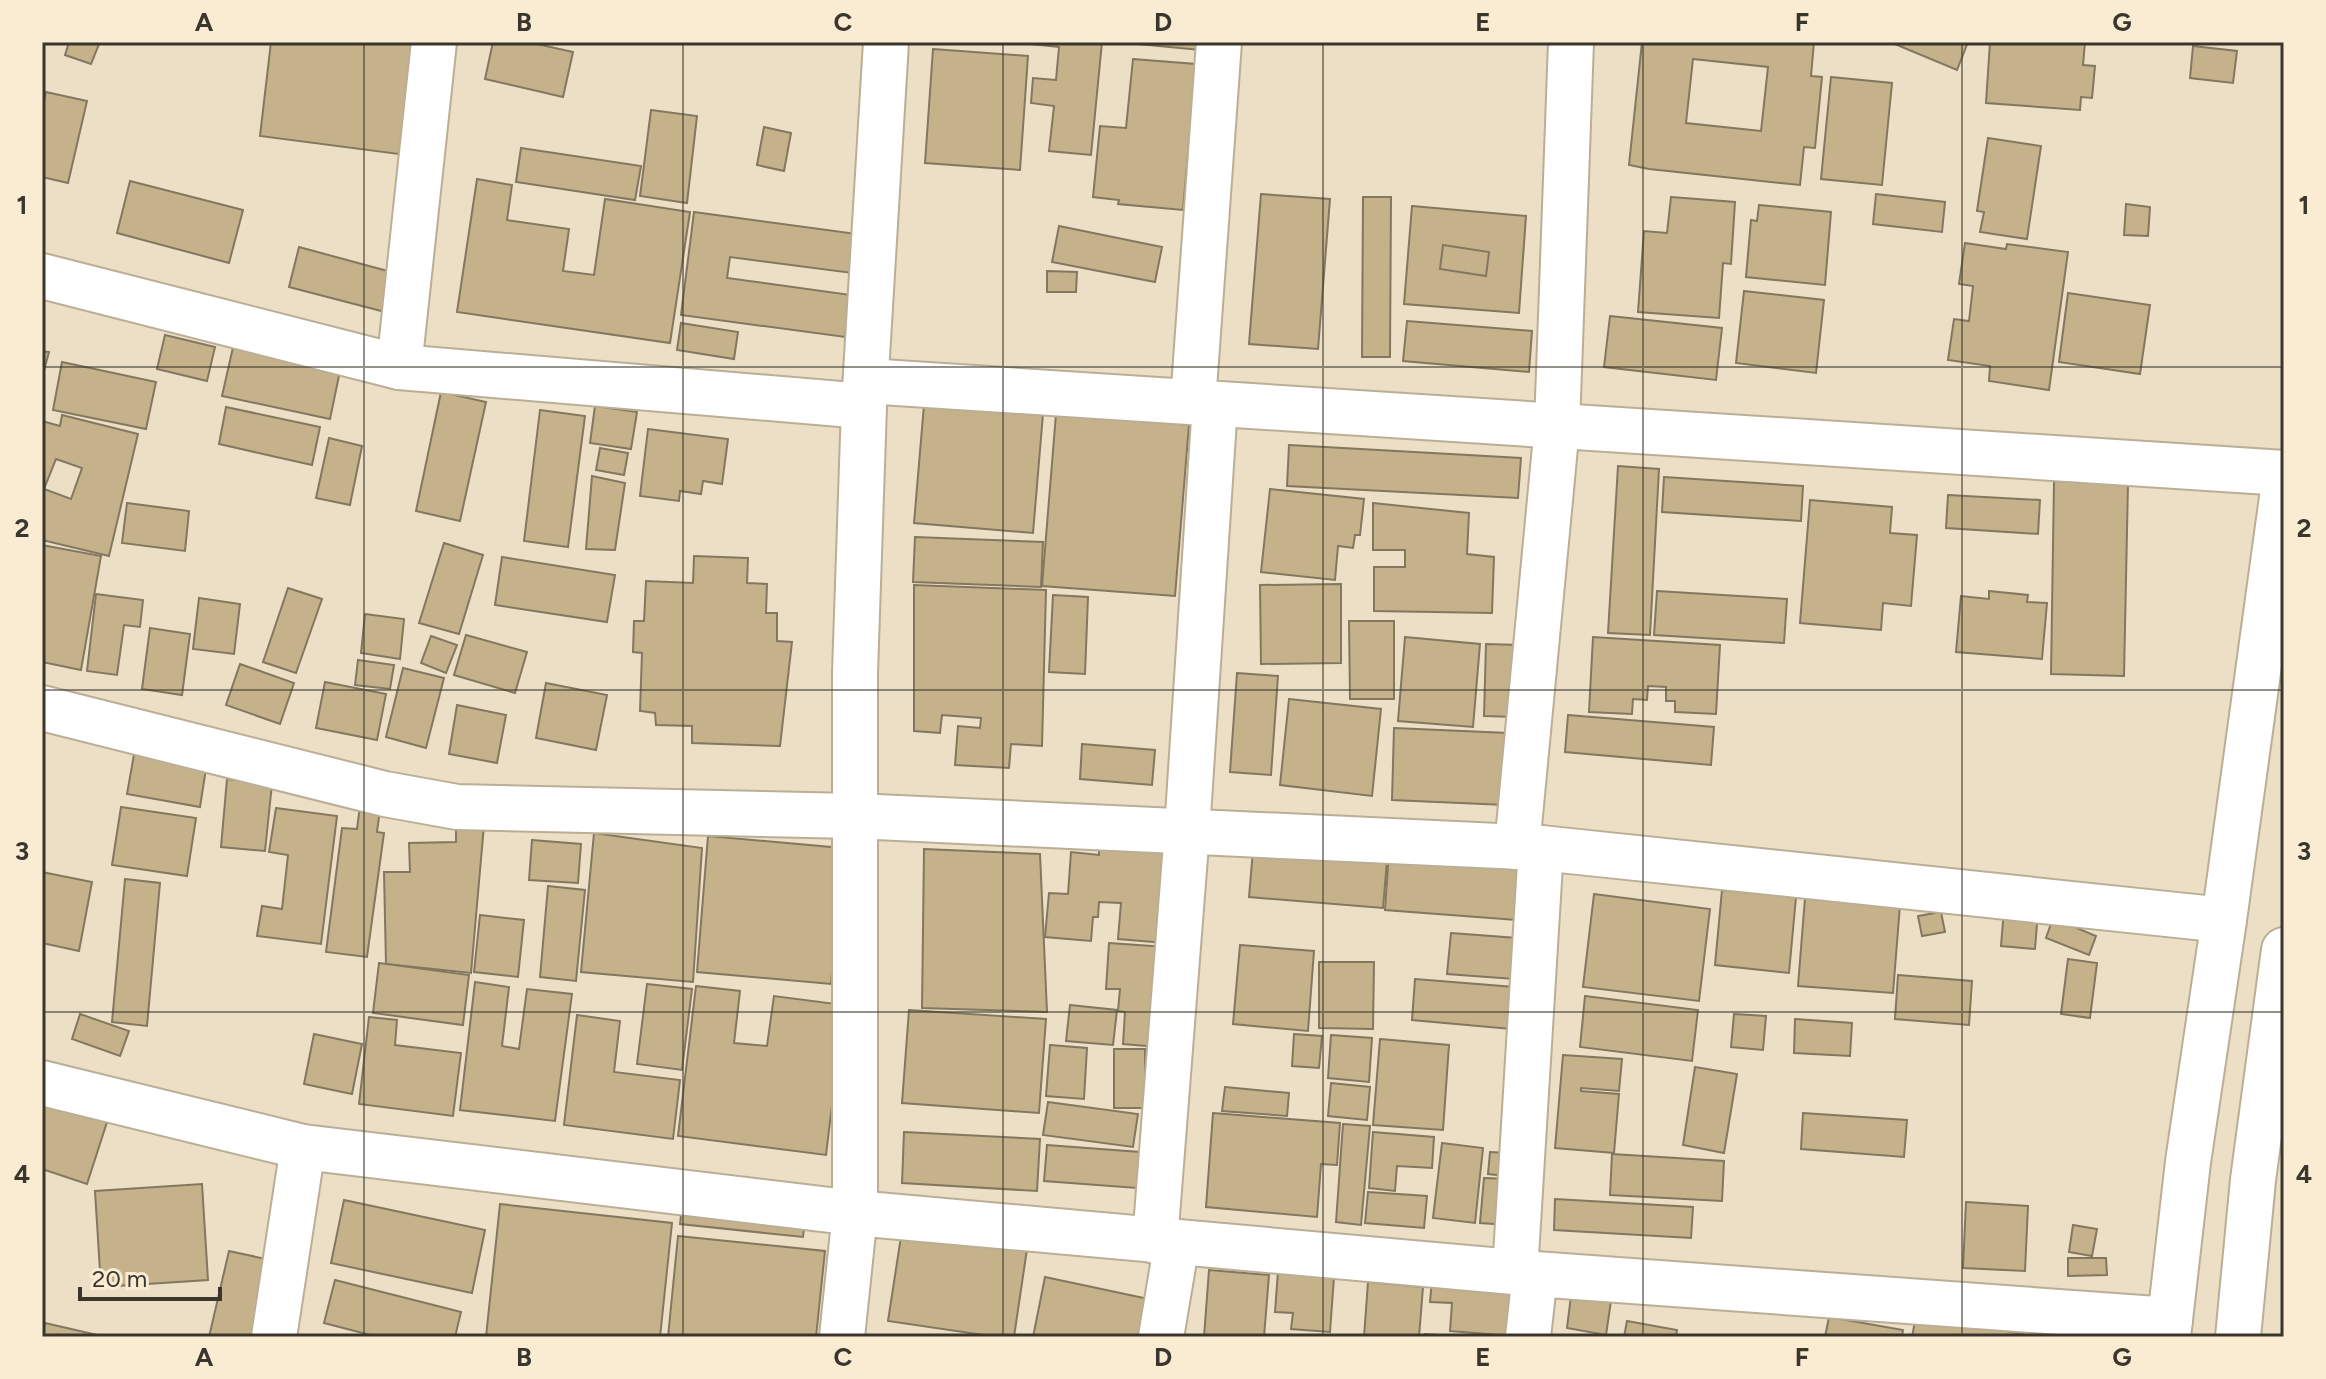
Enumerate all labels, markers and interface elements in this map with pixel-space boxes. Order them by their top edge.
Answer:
text: A [195,6,214,38]
text: B [516,6,532,38]
text: C [834,6,853,38]
text: D [1154,6,1172,38]
text: E [1475,6,1491,38]
text: F [1795,6,1809,38]
text: G [2112,6,2132,38]
text: 1 [17,189,27,221]
text: 1 [2299,189,2309,221]
text: 2 [14,512,30,544]
text: 2 [2296,512,2312,544]
text: 3 [15,835,29,867]
text: 3 [2297,835,2311,867]
text: 4 [14,1158,30,1190]
text: 4 [2296,1158,2312,1190]
scale bar [80,1251,220,1301]
text: 20 m [92,1264,147,1293]
text: A [195,1341,214,1373]
text: B [516,1341,532,1373]
text: C [834,1341,853,1373]
text: D [1154,1341,1172,1373]
text: E [1475,1341,1491,1373]
text: F [1795,1341,1809,1373]
text: G [2112,1341,2132,1373]

